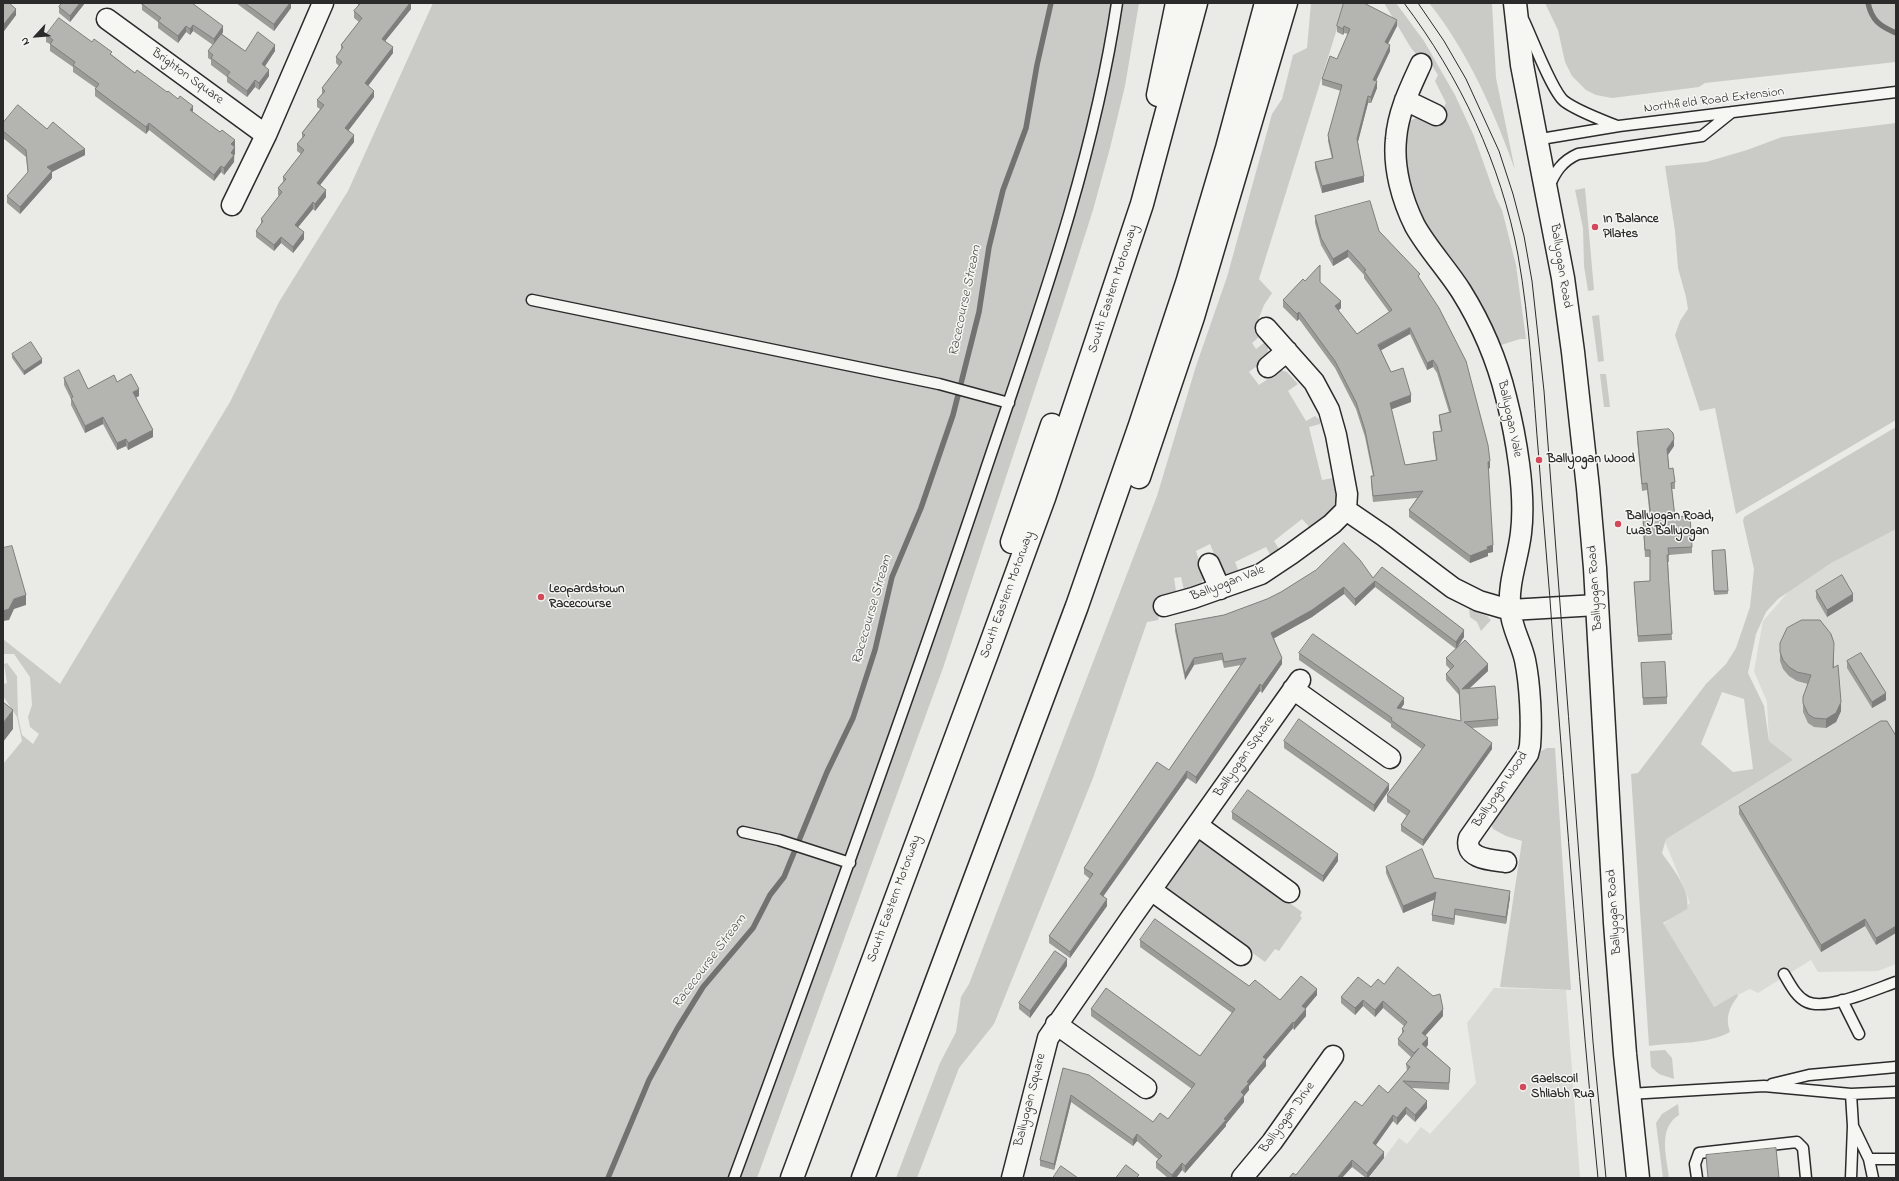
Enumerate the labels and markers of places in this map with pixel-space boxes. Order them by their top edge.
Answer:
place label: In Balance Pilates [1603,212,1659,243]
marker: In Balance Pilates [1590,222,1600,232]
place label: Ballyogan Wood [1547,452,1635,468]
marker: Ballyogan Wood [1534,455,1544,465]
place label: Ballyogan Road, Luas Ballyogan [1626,509,1714,540]
marker: Ballyogan Road, Luas Ballyogan [1613,519,1623,529]
place label: Leopardstown Racecourse [549,582,625,613]
marker: Leopardstown Racecourse [536,592,546,602]
place label: Gaelscoil Shliabh Rua [1531,1072,1595,1103]
marker: Gaelscoil Shliabh Rua [1518,1082,1528,1092]

